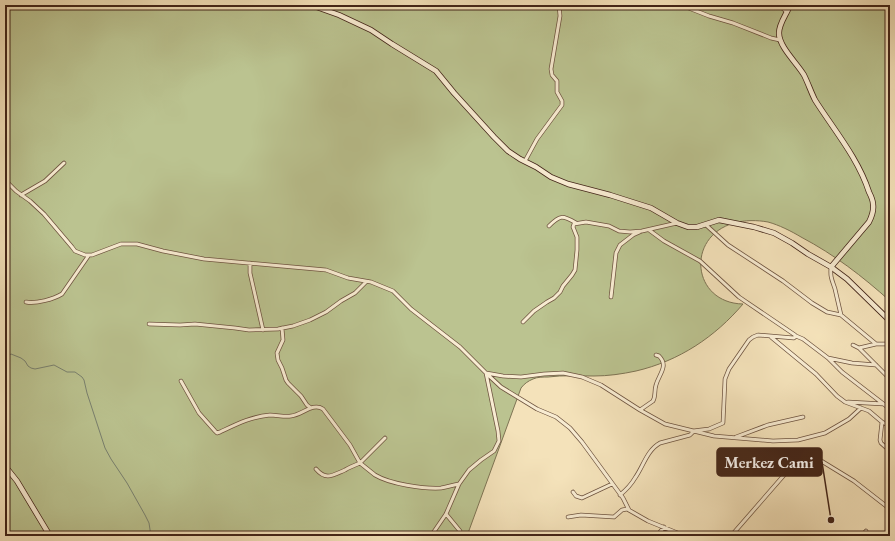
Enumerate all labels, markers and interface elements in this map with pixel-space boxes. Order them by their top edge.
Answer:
callout: Merkez Cami [717,448,822,476]
text: Merkez Cami [724,452,814,473]

